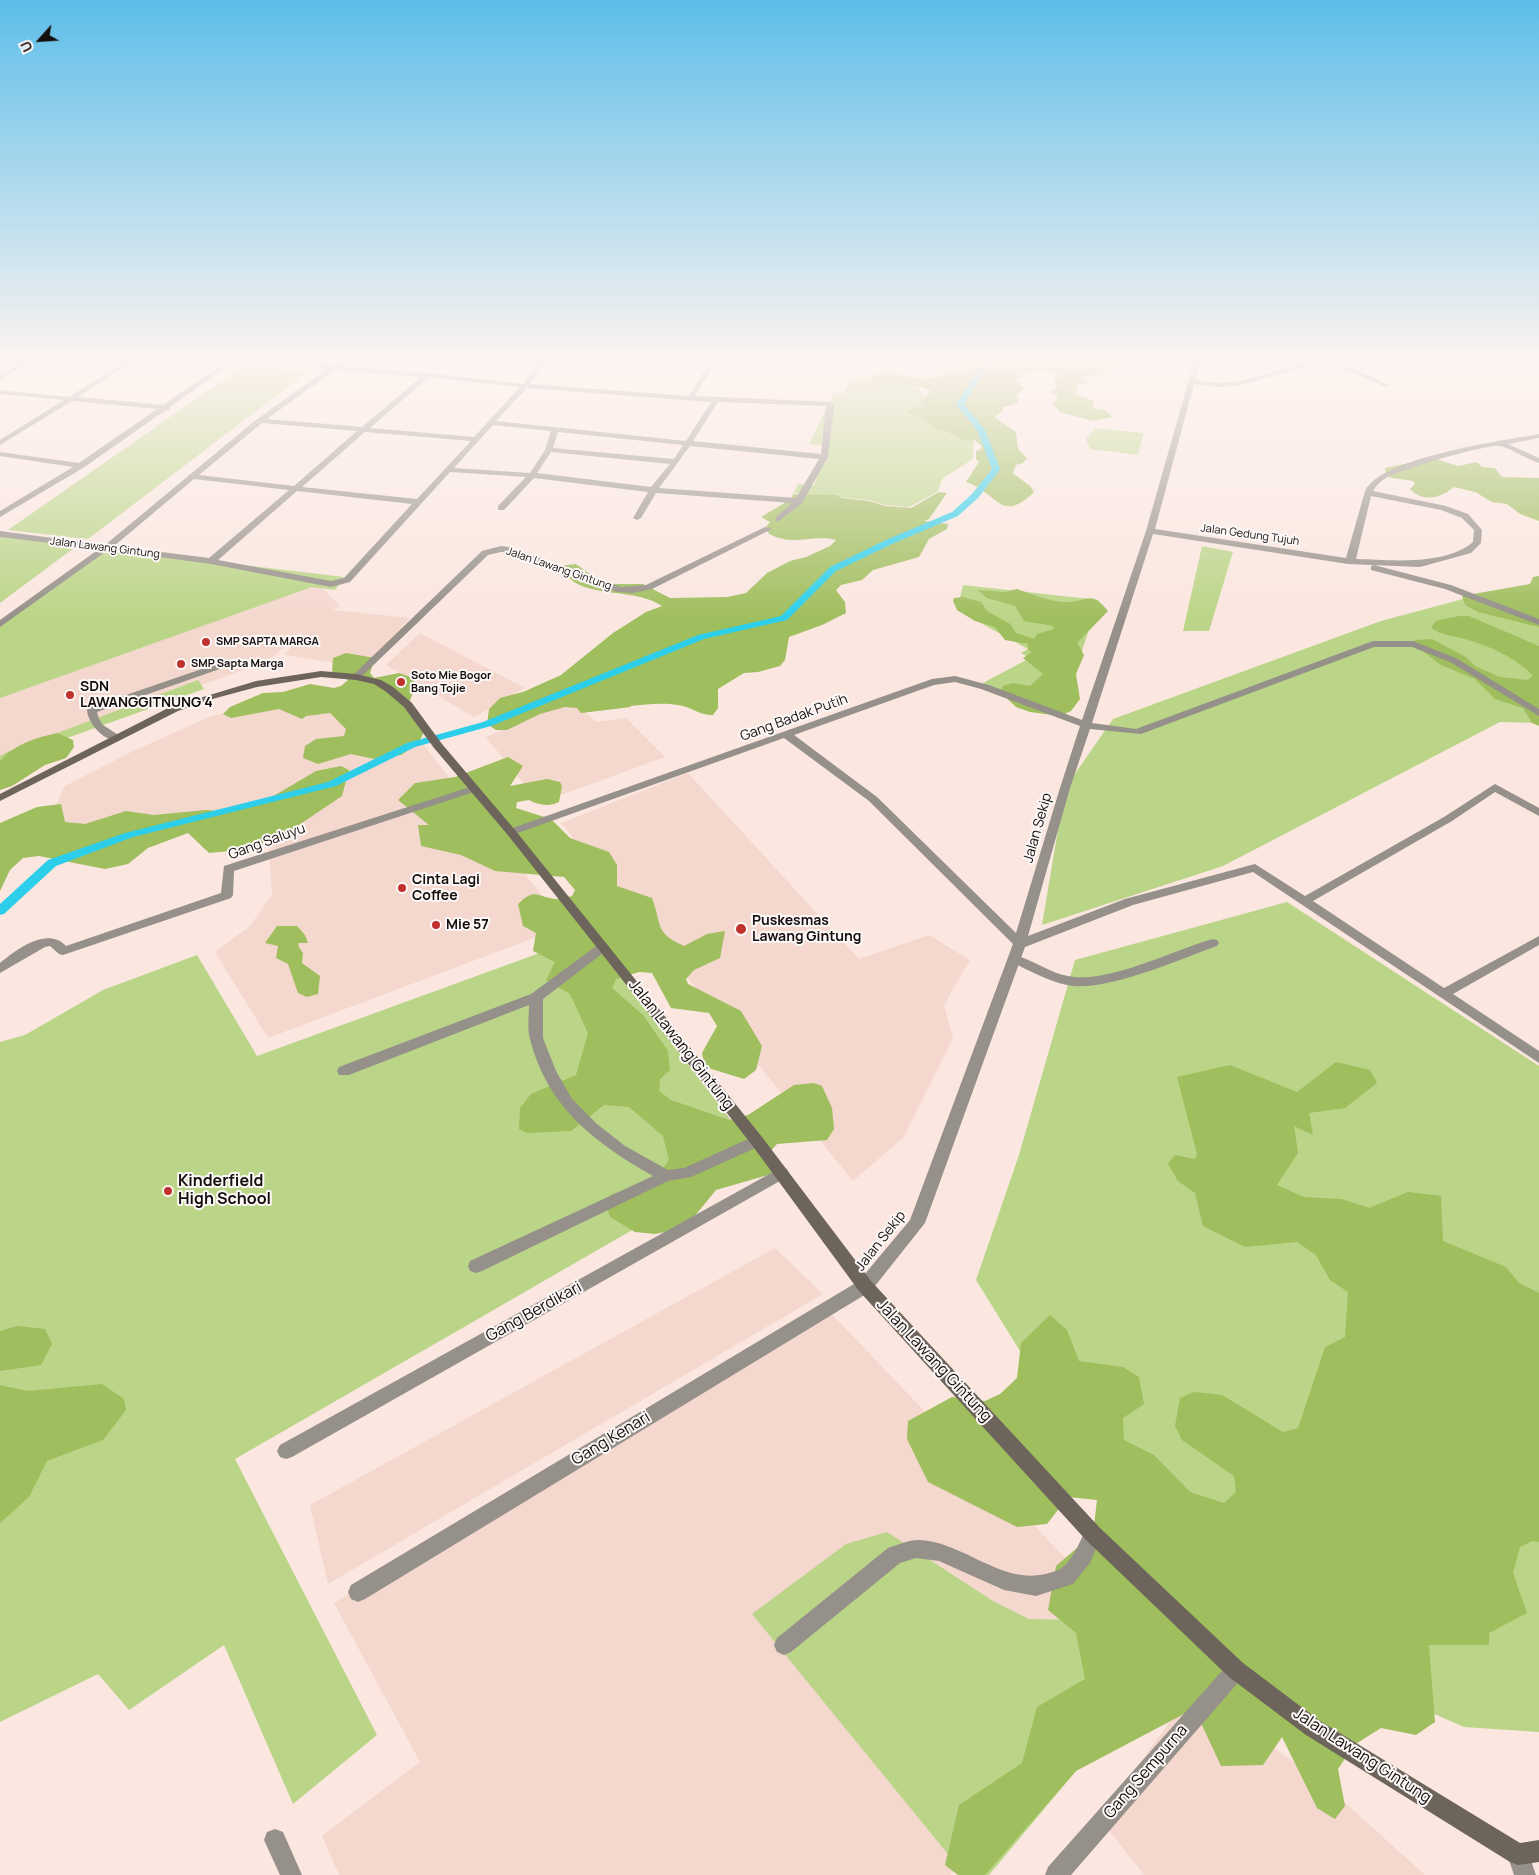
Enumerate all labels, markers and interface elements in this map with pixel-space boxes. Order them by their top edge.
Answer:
north arrow [15,15,65,65]
text: U [15,38,37,55]
street label: Jalan Gedung Tujuh [1200,522,1300,548]
street label: Jalan Lawang Gintung [49,535,161,561]
street label: Jalan Lawang Gintung [505,545,613,593]
place label: SMP SAPTA MARGA [216,635,319,649]
marker: SMP SAPTA MARGA [200,636,212,648]
place label: SMP Sapta Marga [191,657,284,671]
marker: SMP Sapta Marga [175,658,187,670]
place label: Soto Mie Bogor Bang Tojie [411,669,492,695]
marker: Soto Mie Bogor Bang Tojie [395,676,407,688]
place label: SDN LAWANGGITNUNG 4 [80,679,213,712]
marker: SDN LAWANGGITNUNG 4 [64,689,76,701]
street label: Gang Badak Putih [738,691,850,745]
street label: Jalan Sekip [1020,791,1056,865]
street label: Gang Saluyu [226,820,308,864]
place label: Cinta Lagi Coffee [412,872,480,904]
marker: Cinta Lagi Coffee [396,882,408,894]
place label: Puskesmas Lawang Gintung [752,913,861,946]
place label: Mie 57 [446,917,489,933]
marker: Mie 57 [430,919,442,931]
marker: Puskesmas Lawang Gintung [734,922,748,936]
street label: Jalan Lawang Gintung [624,976,738,1114]
place label: Kinderfield High School [178,1172,271,1210]
marker: Kinderfield High School [162,1185,174,1197]
street label: Jalan Sekip [852,1208,910,1274]
street label: Gang Berdikari [483,1278,585,1346]
street label: Jalan Lawang Gintung [872,1296,996,1426]
street label: Gang Kenari [568,1408,654,1470]
street label: Jalan Lawang Gintung [1289,1704,1435,1808]
street label: Gang Sempurna [1100,1721,1192,1823]

